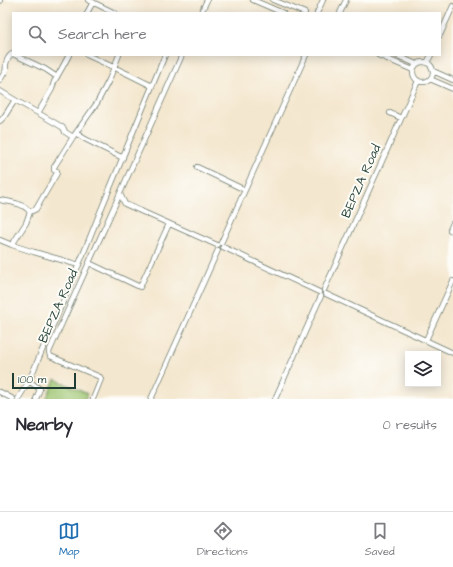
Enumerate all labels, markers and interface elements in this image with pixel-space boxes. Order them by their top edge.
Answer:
search box [12,12,441,56]
icon: search [26,23,48,45]
text: Search here [58,24,147,45]
street label: BEPZA Road [337,141,385,221]
street label: BEPZA Road [34,266,82,346]
map controls [405,351,441,387]
button: layers [405,351,441,387]
scale bar [12,371,76,390]
text: 100 m [18,372,46,387]
text: Nearby [16,413,73,437]
text: 0 results [382,416,437,434]
tab: Map [58,520,80,559]
tab: Directions [197,520,248,559]
tab: Saved [365,520,395,559]

